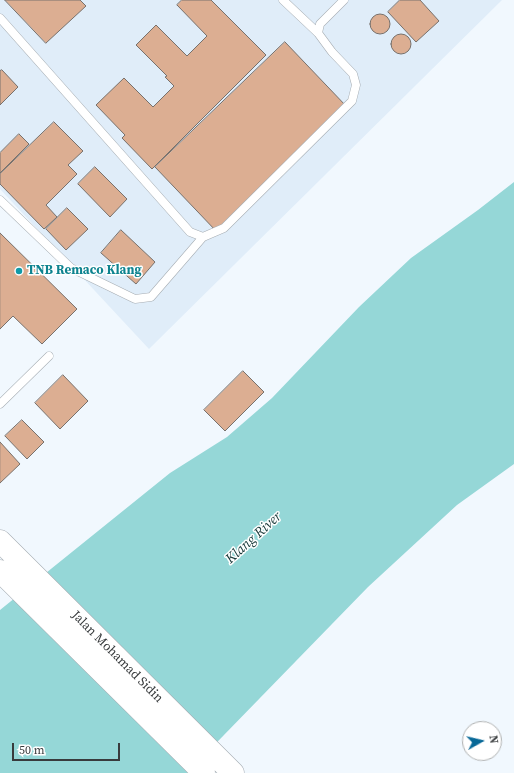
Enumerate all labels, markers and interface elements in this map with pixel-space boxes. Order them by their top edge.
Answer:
place label: TNB Remaco Klang [27,263,142,279]
marker: TNB Remaco Klang [14,266,24,276]
water label: Klang River [223,509,285,567]
street label: Jalan Mohamad Sidin [68,608,166,706]
north arrow [462,721,502,761]
text: N [485,734,501,744]
scale bar [14,735,122,761]
text: 50 m [19,742,45,758]

